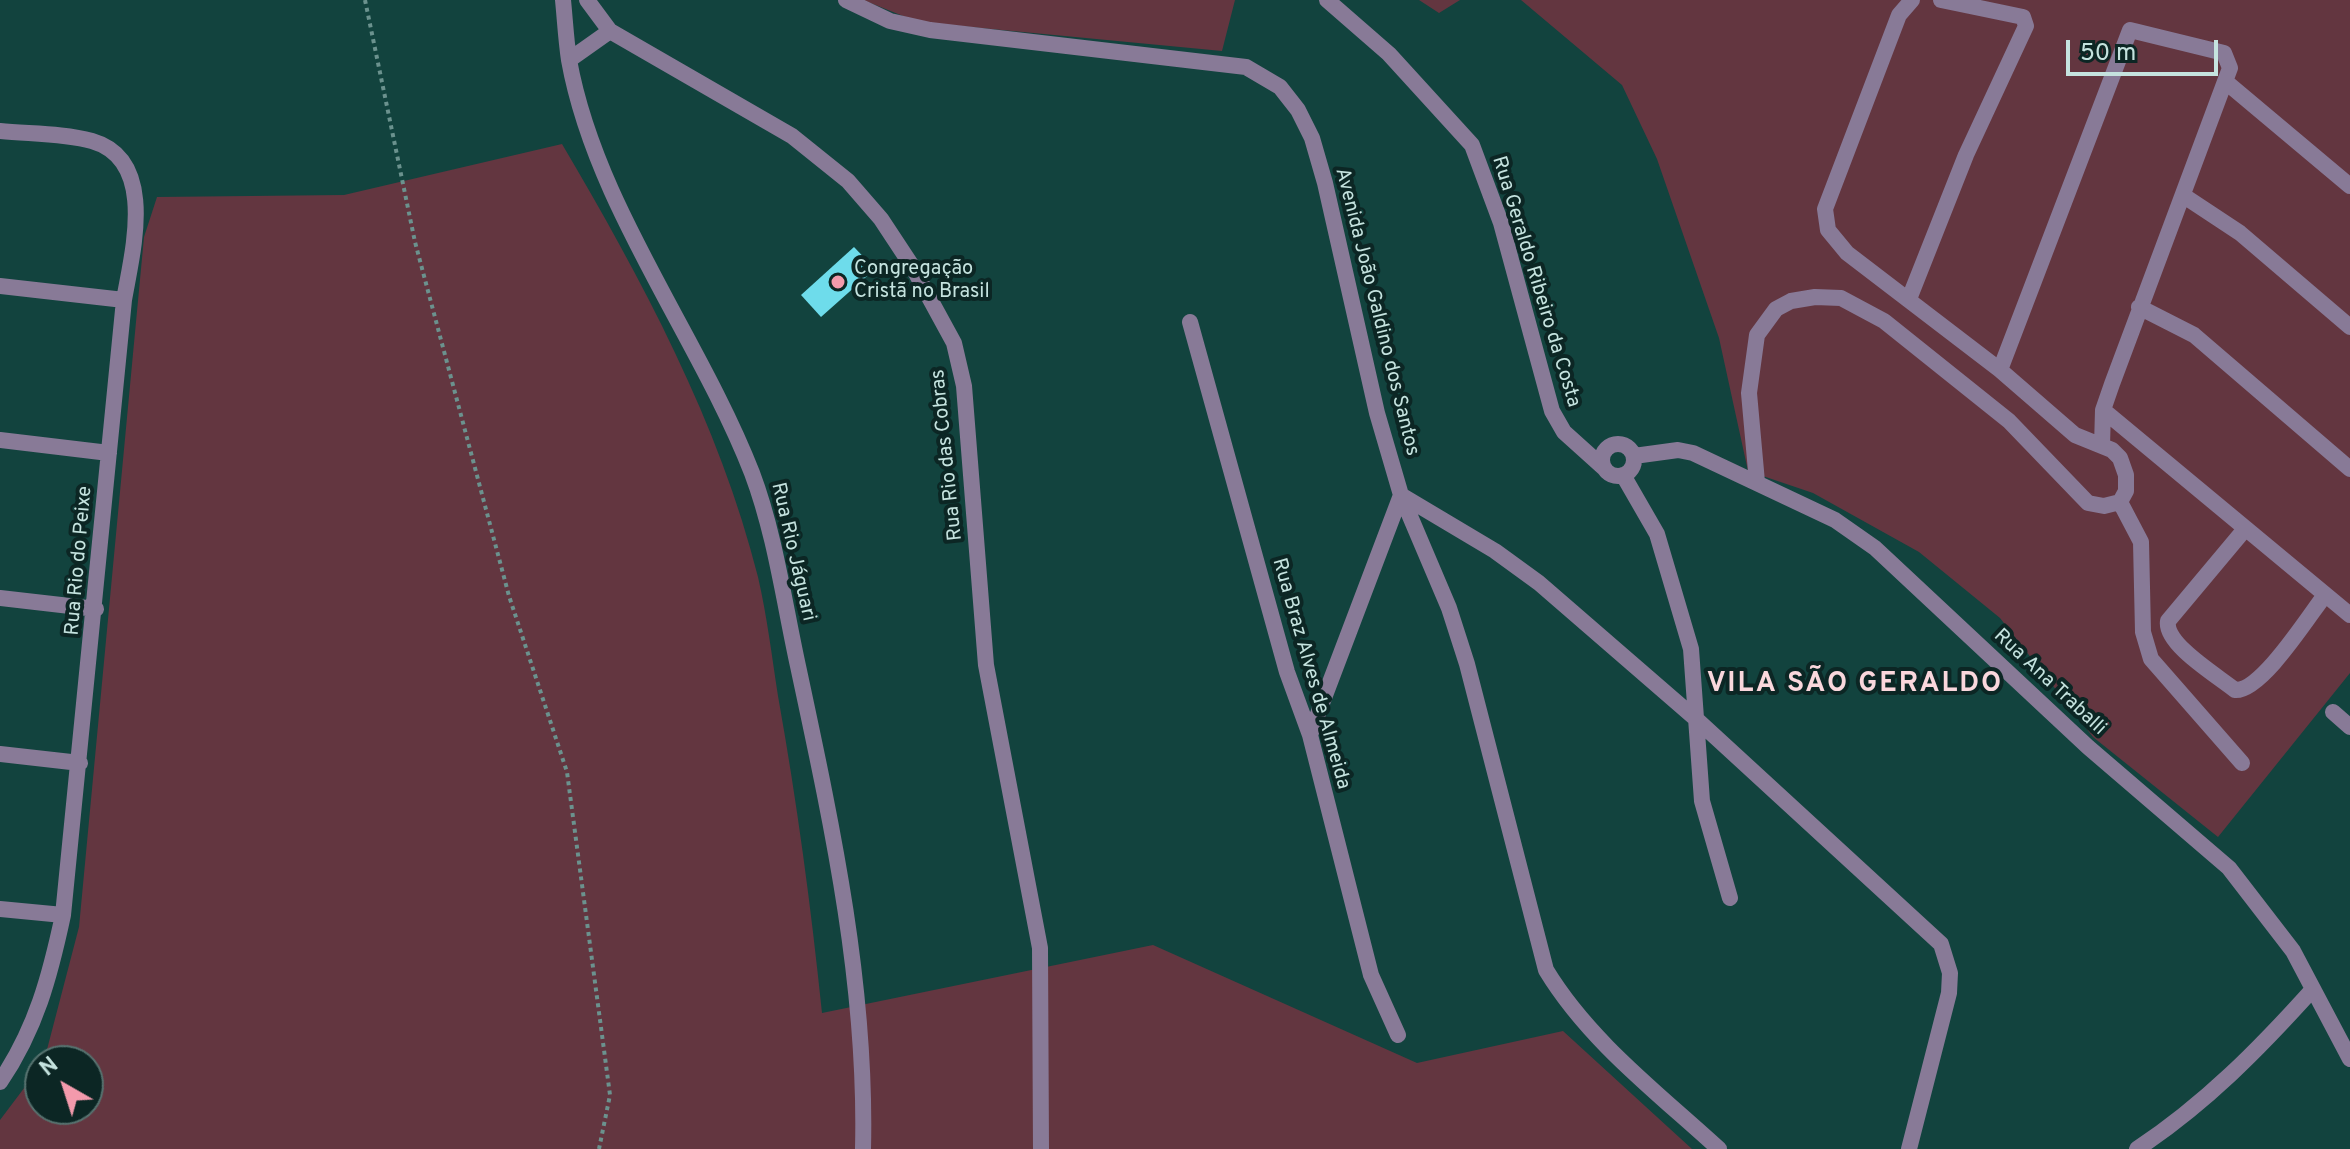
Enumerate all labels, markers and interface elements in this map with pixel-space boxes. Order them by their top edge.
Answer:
scale bar [2070,24,2222,74]
text: 50 m [2080,39,2136,69]
street label: Rua Geraldo Ribeiro da Costa [1485,154,1585,410]
street label: Avenida João Galdino dos Santos [1329,166,1423,458]
place label: Congregação Cristã no Brasil [854,258,990,305]
marker: Congregação Cristã no Brasil [829,273,847,291]
street label: Rua Rio das Cobras [927,368,969,542]
street label: Rua Rio Jáguari [764,480,820,624]
street label: Rua Rio do Peixe [62,485,98,637]
street label: Rua Braz Alves de Almeida [1265,556,1355,792]
street label: Rua Ana Traballi [1988,625,2110,741]
district label: VILA SÃO GERALDO [1707,668,2003,702]
north arrow [24,1045,104,1125]
text: N [35,1052,64,1083]

